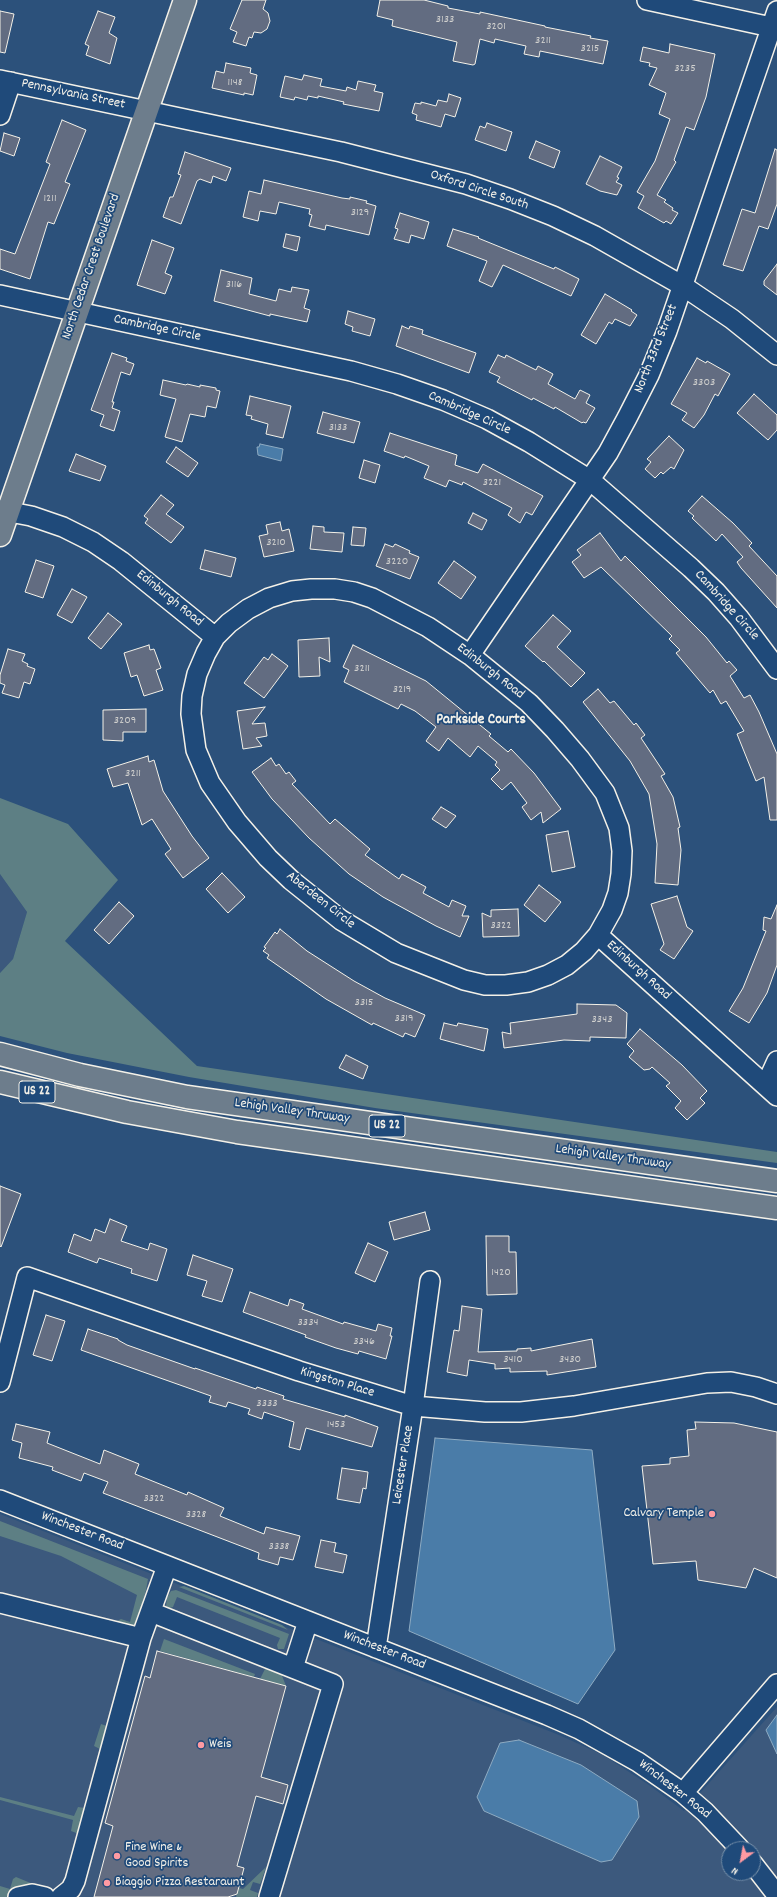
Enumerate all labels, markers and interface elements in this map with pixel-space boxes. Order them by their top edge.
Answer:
house number: 3133 [436,13,454,27]
house number: 3201 [486,20,506,34]
house number: 3211 [535,34,551,48]
house number: 3215 [581,42,599,56]
house number: 3235 [674,62,696,76]
street label: Pennsylvania Street [20,76,126,114]
house number: 1148 [227,76,243,90]
street label: Oxford Circle South [428,167,530,215]
house number: 1211 [43,192,57,206]
street label: North Cedar Crest Boulevard [59,192,125,342]
house number: 3129 [351,206,369,220]
house number: 3116 [226,278,242,292]
street label: North 33rd Street [632,302,682,396]
street label: Cambridge Circle [112,312,202,346]
house number: 3303 [693,376,715,390]
street label: Cambridge Circle [425,388,513,440]
house number: 3133 [329,421,347,435]
house number: 3221 [483,476,501,490]
house number: 3210 [266,536,286,550]
house number: 3220 [386,555,408,569]
street label: Edinburgh Road [132,567,206,631]
street label: Cambridge Circle [690,567,762,645]
street label: Edinburgh Road [453,640,527,704]
house number: 3211 [354,662,370,676]
house number: 3219 [393,683,411,697]
district label: Parkside Courts [436,712,526,730]
house number: 3209 [114,714,136,728]
house number: 3211 [125,767,141,781]
street label: Aberdeen Circle [282,869,358,933]
house number: 3322 [490,919,512,933]
street label: Edinburgh Road [602,938,674,1004]
house number: 3315 [355,996,373,1010]
house number: 3319 [395,1012,413,1026]
house number: 3343 [592,1013,612,1027]
road number: US 22 [19,1081,55,1103]
street label: Lehigh Valley Thruway [233,1096,351,1128]
road number: US 22 [369,1115,405,1137]
street label: Lehigh Valley Thruway [554,1142,672,1174]
house number: 1420 [491,1266,511,1280]
house number: 3334 [298,1316,318,1330]
house number: 3346 [353,1335,375,1349]
house number: 3410 [503,1353,523,1367]
house number: 3430 [559,1353,581,1367]
street label: Kingston Place [298,1364,376,1402]
house number: 3333 [256,1397,278,1411]
house number: 1453 [327,1418,345,1432]
street label: Leicester Place [389,1424,419,1506]
house number: 3322 [143,1492,165,1506]
place label: Calvary Temple [623,1506,704,1522]
house number: 3328 [186,1508,206,1522]
street label: Winchester Road [38,1509,126,1555]
marker: Calvary Temple [707,1509,717,1519]
house number: 3338 [269,1540,289,1554]
street label: Winchester Road [340,1628,428,1674]
place label: Weis [209,1737,232,1753]
marker: Weis [196,1740,206,1750]
street label: Winchester Road [635,1757,713,1823]
place label: Fine Wine & Good Spirits [125,1840,188,1872]
north arrow [721,1841,761,1881]
marker: Fine Wine & Good Spirits [112,1851,122,1861]
text: N [729,1862,742,1879]
place label: Biaggio Pizza Restaraunt [115,1875,244,1891]
marker: Biaggio Pizza Restaraunt [102,1878,112,1888]

